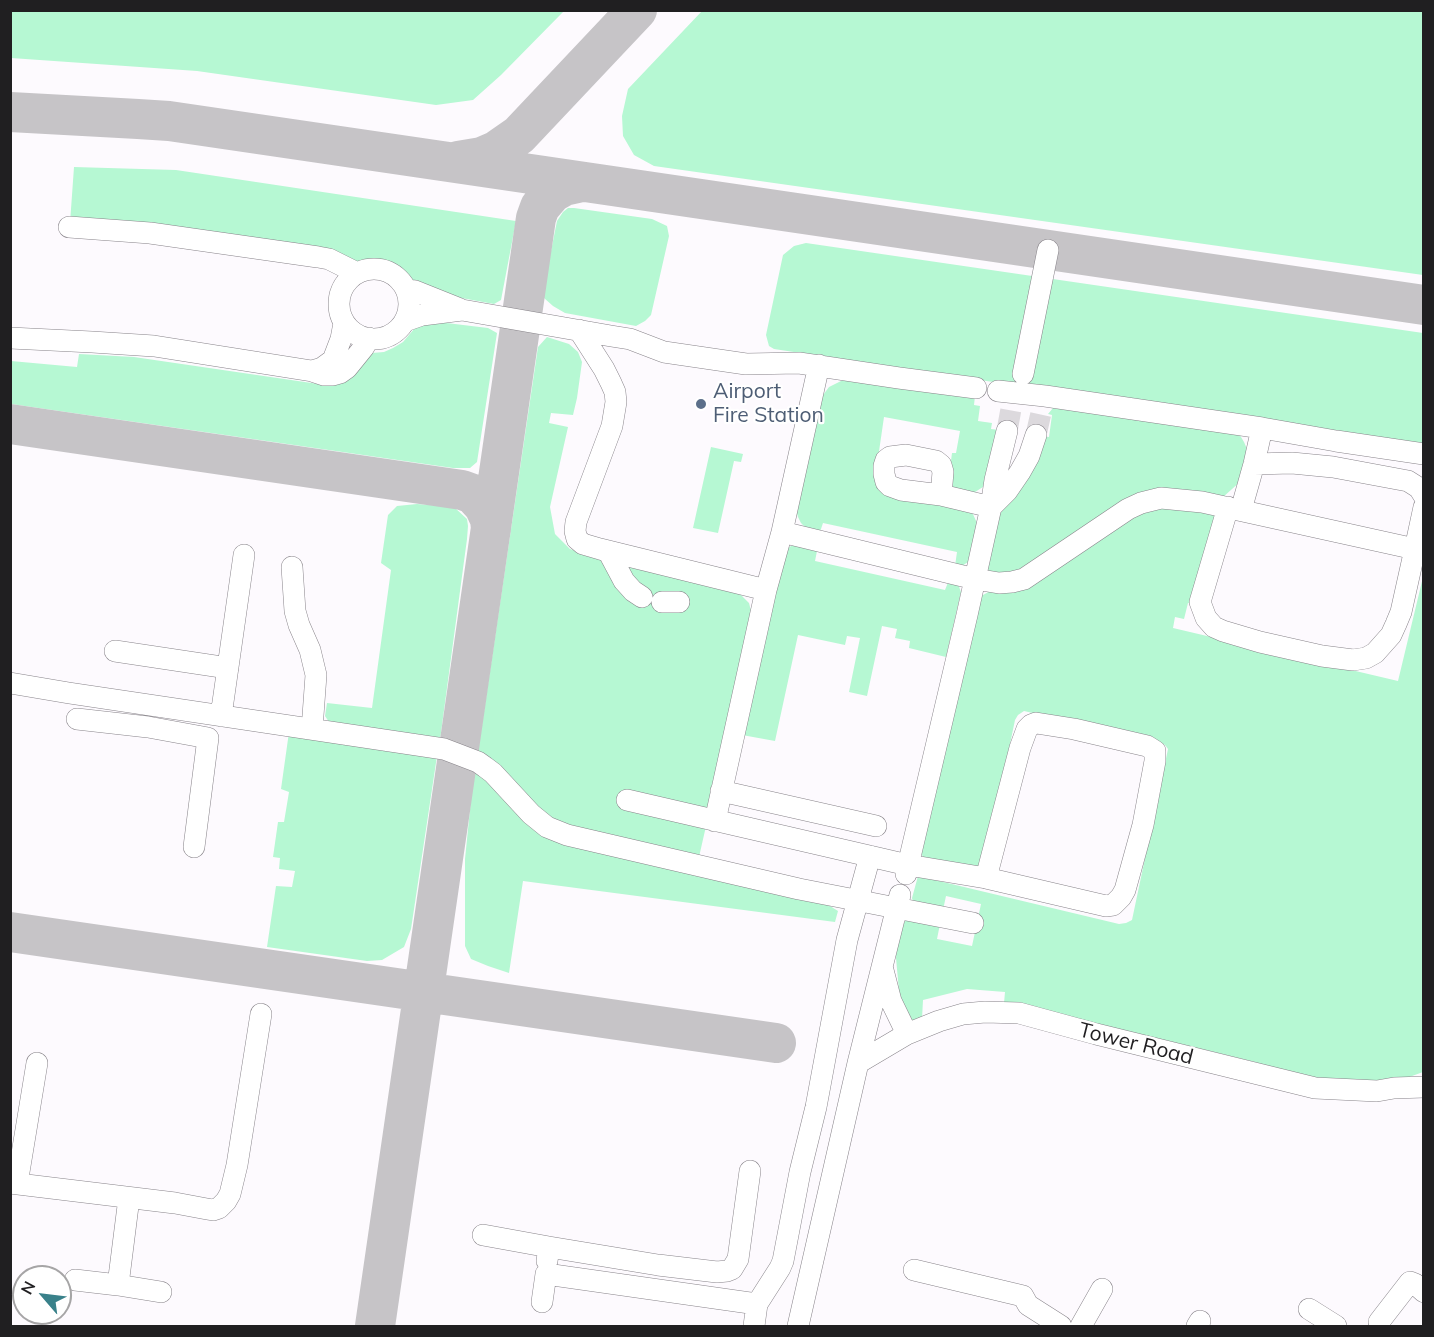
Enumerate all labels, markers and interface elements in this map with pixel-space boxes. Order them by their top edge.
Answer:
place label: Airport Fire Station [713,379,824,429]
marker: Airport Fire Station [694,397,708,411]
street label: Tower Road [1076,1018,1196,1070]
north arrow [12,1265,72,1325]
text: N [16,1277,40,1298]

